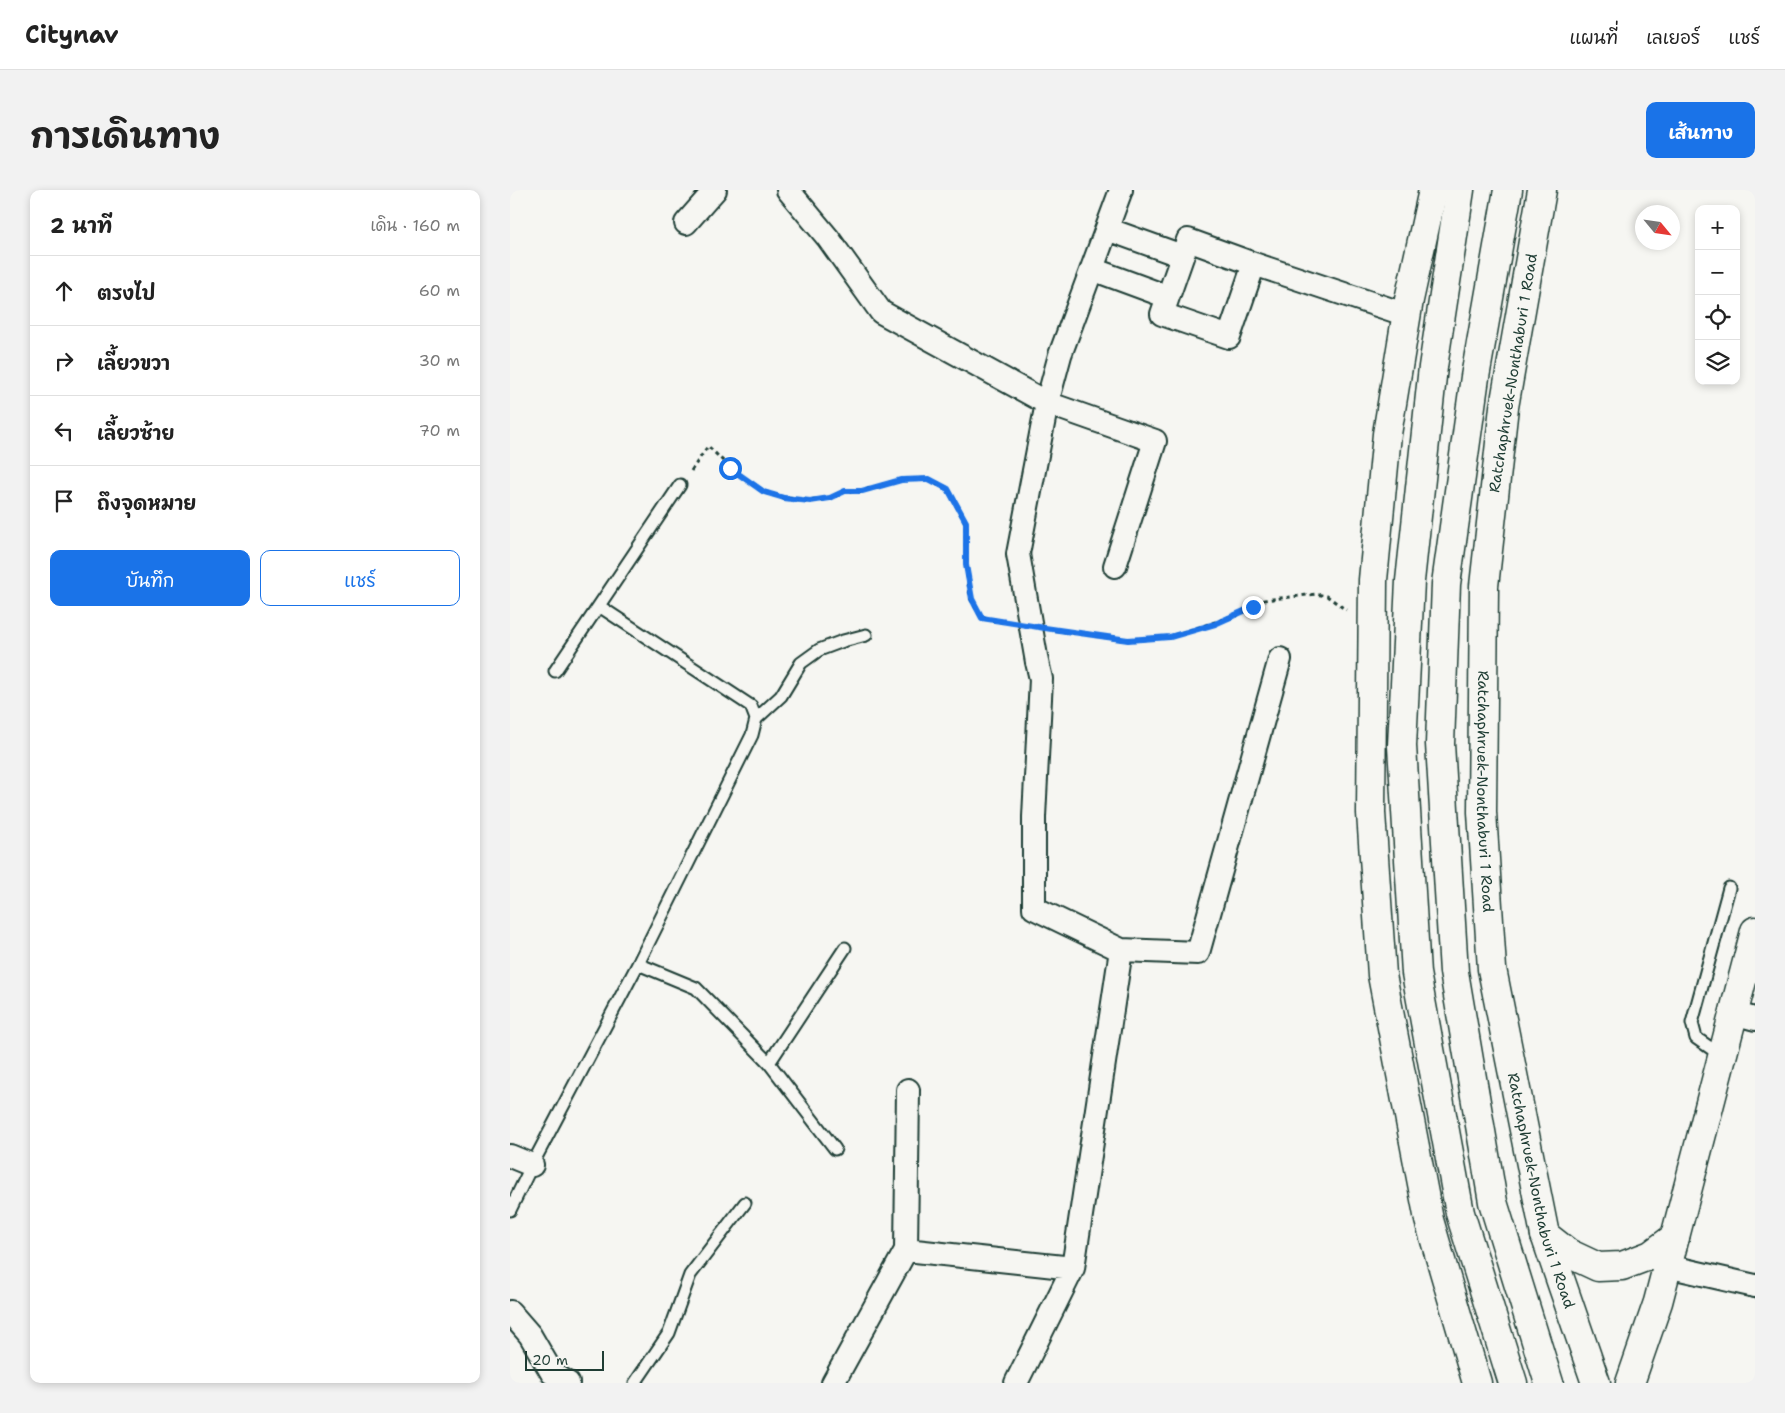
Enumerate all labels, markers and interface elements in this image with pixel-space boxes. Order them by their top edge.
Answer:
text: Citynav [25,19,119,51]
text: แผนที่ [1570,26,1618,50]
text: เลเยอร์ [1646,26,1700,50]
text: แชร์ [1728,26,1760,50]
button: เส้นทาง [1646,102,1755,158]
text: การเดินทาง [30,112,220,159]
north arrow [1635,205,1680,250]
map controls [1695,205,1740,385]
button: + [1695,205,1740,250]
text: 2 นาที [50,212,112,240]
text: เดิน · 160 m [370,215,460,236]
button: − [1695,250,1740,295]
street label: Ratchaphruek-Nonthaburi 1 Road [1484,251,1542,494]
icon: ahead [50,277,78,305]
text: 60 m [419,280,460,301]
text: ตรงไป [97,281,155,306]
button: locate [1695,295,1740,340]
button: layers [1695,340,1740,385]
icon: right [50,347,78,375]
text: 30 m [419,350,460,371]
text: เลี้ยวขวา [97,351,170,376]
icon: left [50,417,78,445]
text: 70 m [419,420,460,441]
text: เลี้ยวซ้าย [97,421,174,446]
route start [719,457,742,480]
icon: arrive [50,487,78,515]
text: ถึงจุดหมาย [97,491,196,516]
button: บันทึก [50,550,250,606]
button: แชร์ [260,550,460,606]
route end [1242,596,1265,619]
street label: Ratchaphruek-Nonthaburi 1 Road [1472,670,1498,914]
street label: Ratchaphruek-Nonthaburi 1 Road [1503,1071,1580,1312]
scale bar [525,1348,604,1371]
text: 20 m [532,1351,568,1369]

